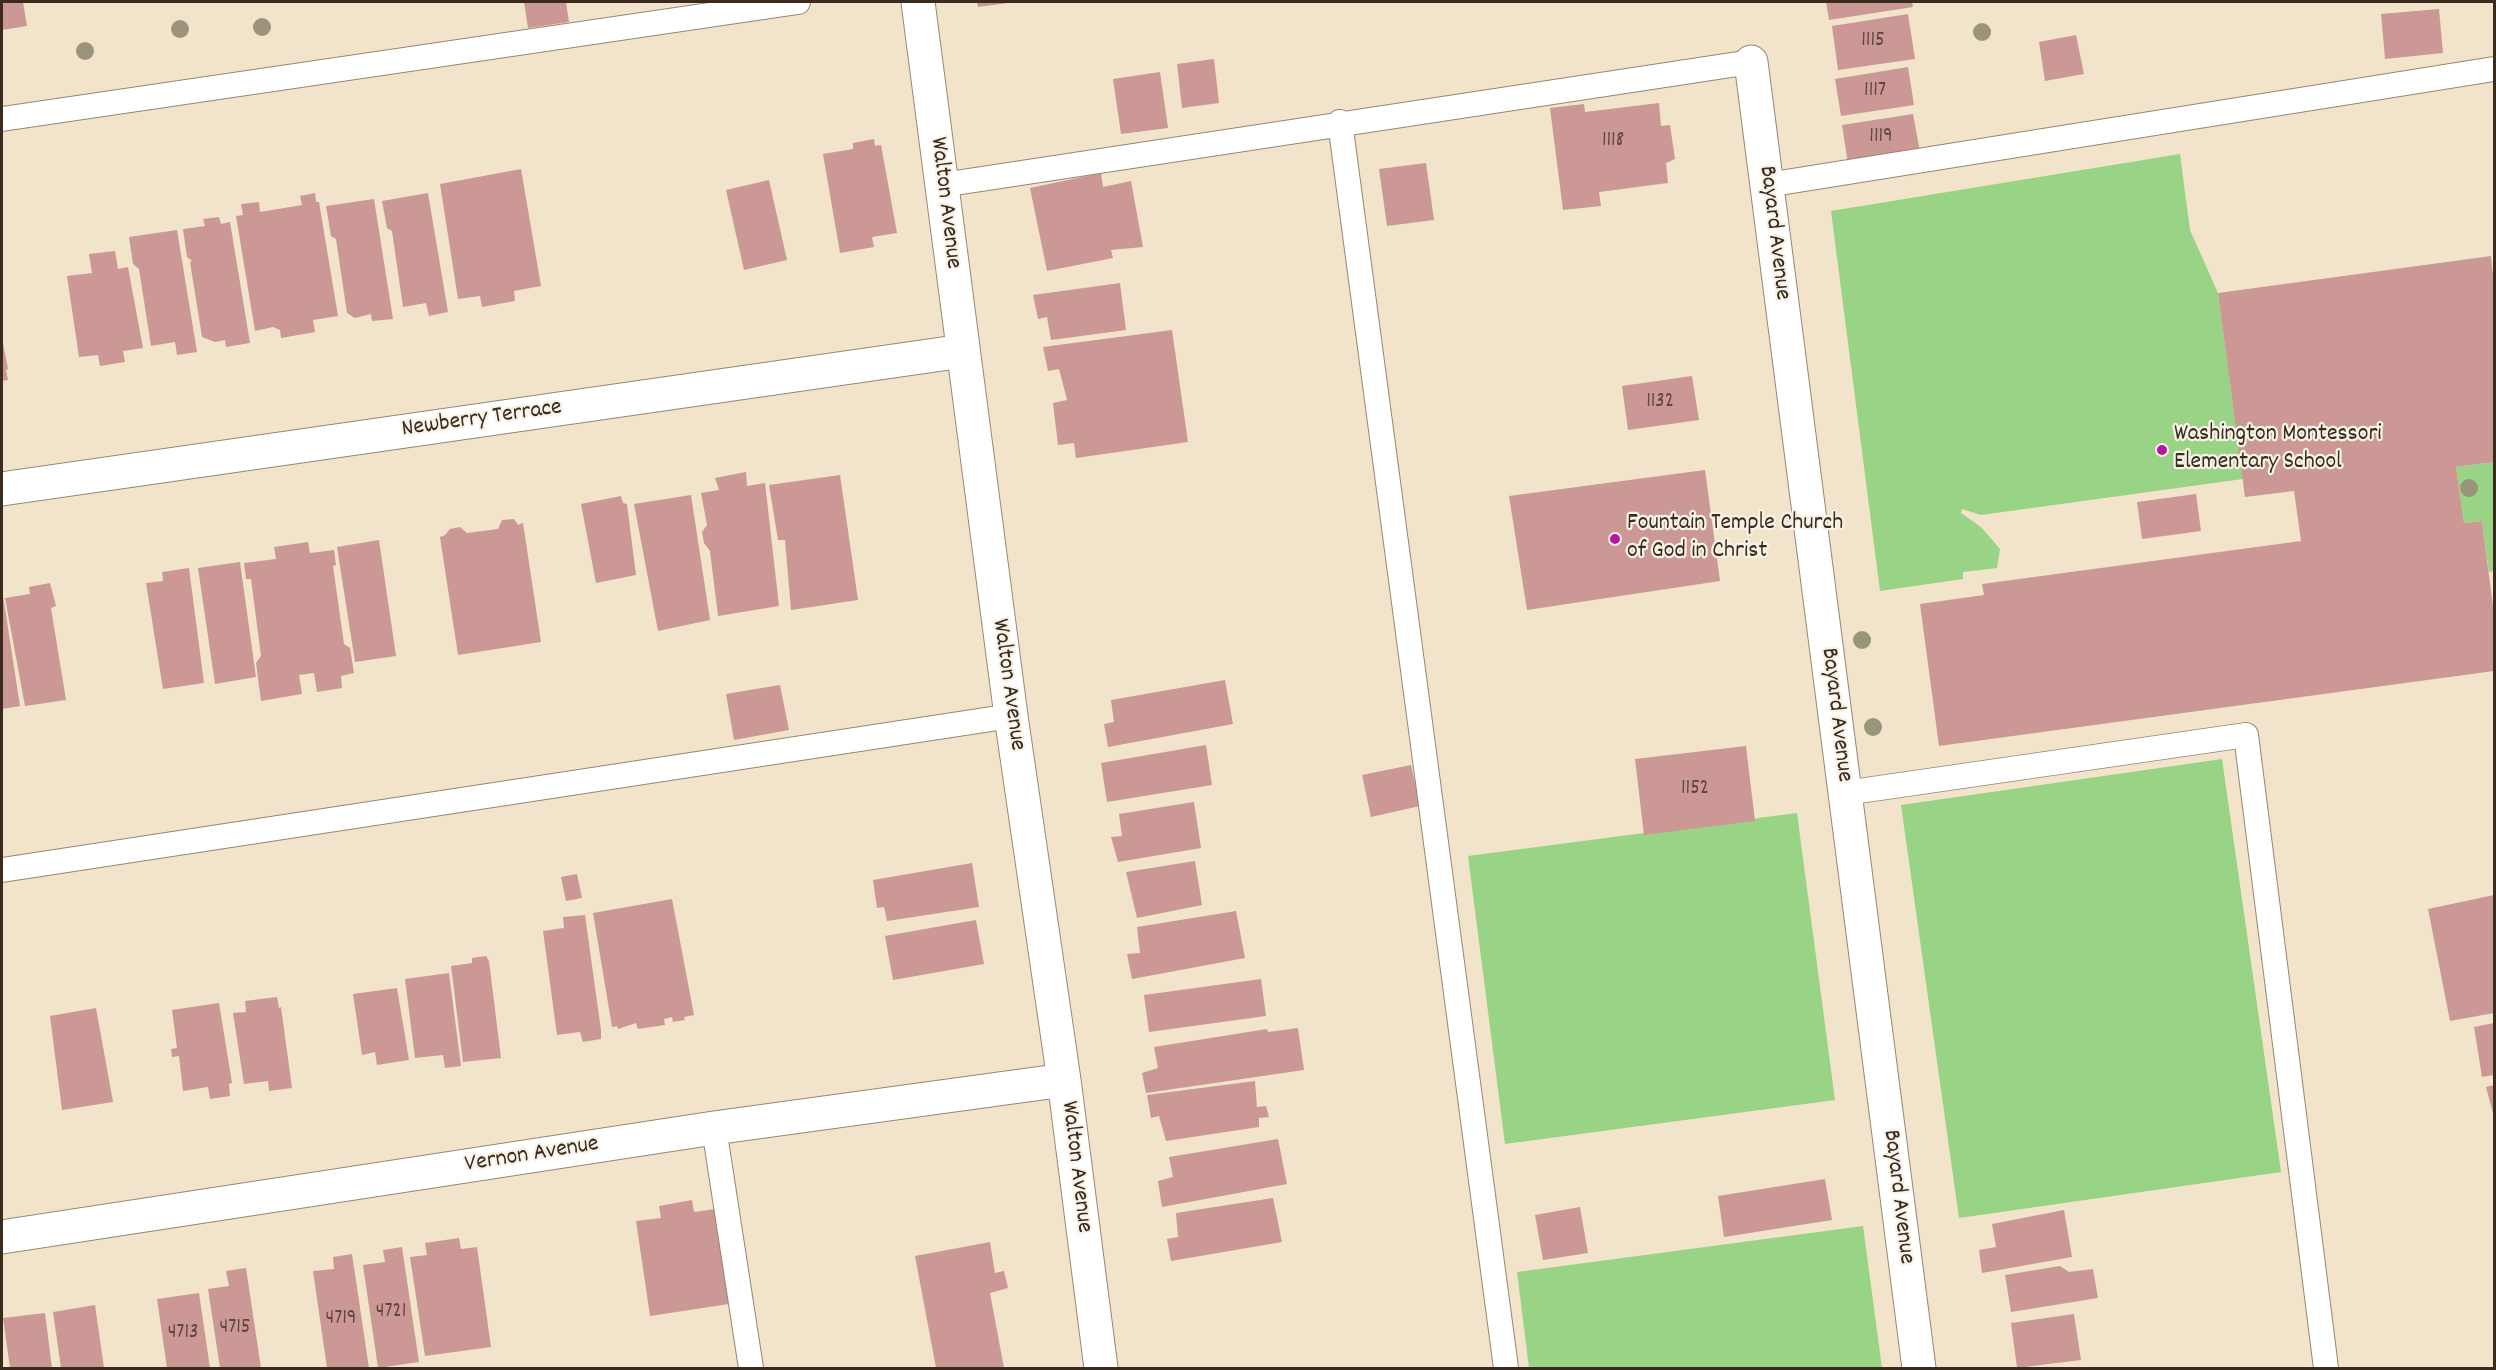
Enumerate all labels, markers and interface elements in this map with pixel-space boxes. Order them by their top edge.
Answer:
house number: 1115 [1861,29,1885,55]
house number: 1117 [1864,79,1886,105]
house number: 1119 [1869,125,1893,151]
house number: 1118 [1602,129,1624,155]
street label: Walton Avenue [922,135,966,271]
street label: Bayard Avenue [1750,164,1796,302]
house number: 1132 [1646,390,1674,416]
street label: Newberry Terrace [400,395,564,445]
place label: Washington Montessori Elementary School [2174,422,2382,478]
marker: Washington Montessori Elementary School [2155,443,2169,457]
place label: Fountain Temple Church of God in Christ [1627,511,1843,567]
marker: Fountain Temple Church of God in Christ [1608,532,1622,546]
street label: Walton Avenue [984,617,1030,753]
street label: Bayard Avenue [1812,646,1858,784]
house number: 1152 [1681,777,1709,803]
street label: Walton Avenue [1053,1099,1097,1235]
street label: Bayard Avenue [1874,1128,1920,1266]
street label: Vernon Avenue [463,1131,601,1181]
house number: 4721 [376,1300,406,1326]
house number: 4719 [326,1307,356,1333]
house number: 4715 [219,1316,251,1342]
house number: 4713 [168,1321,198,1347]

